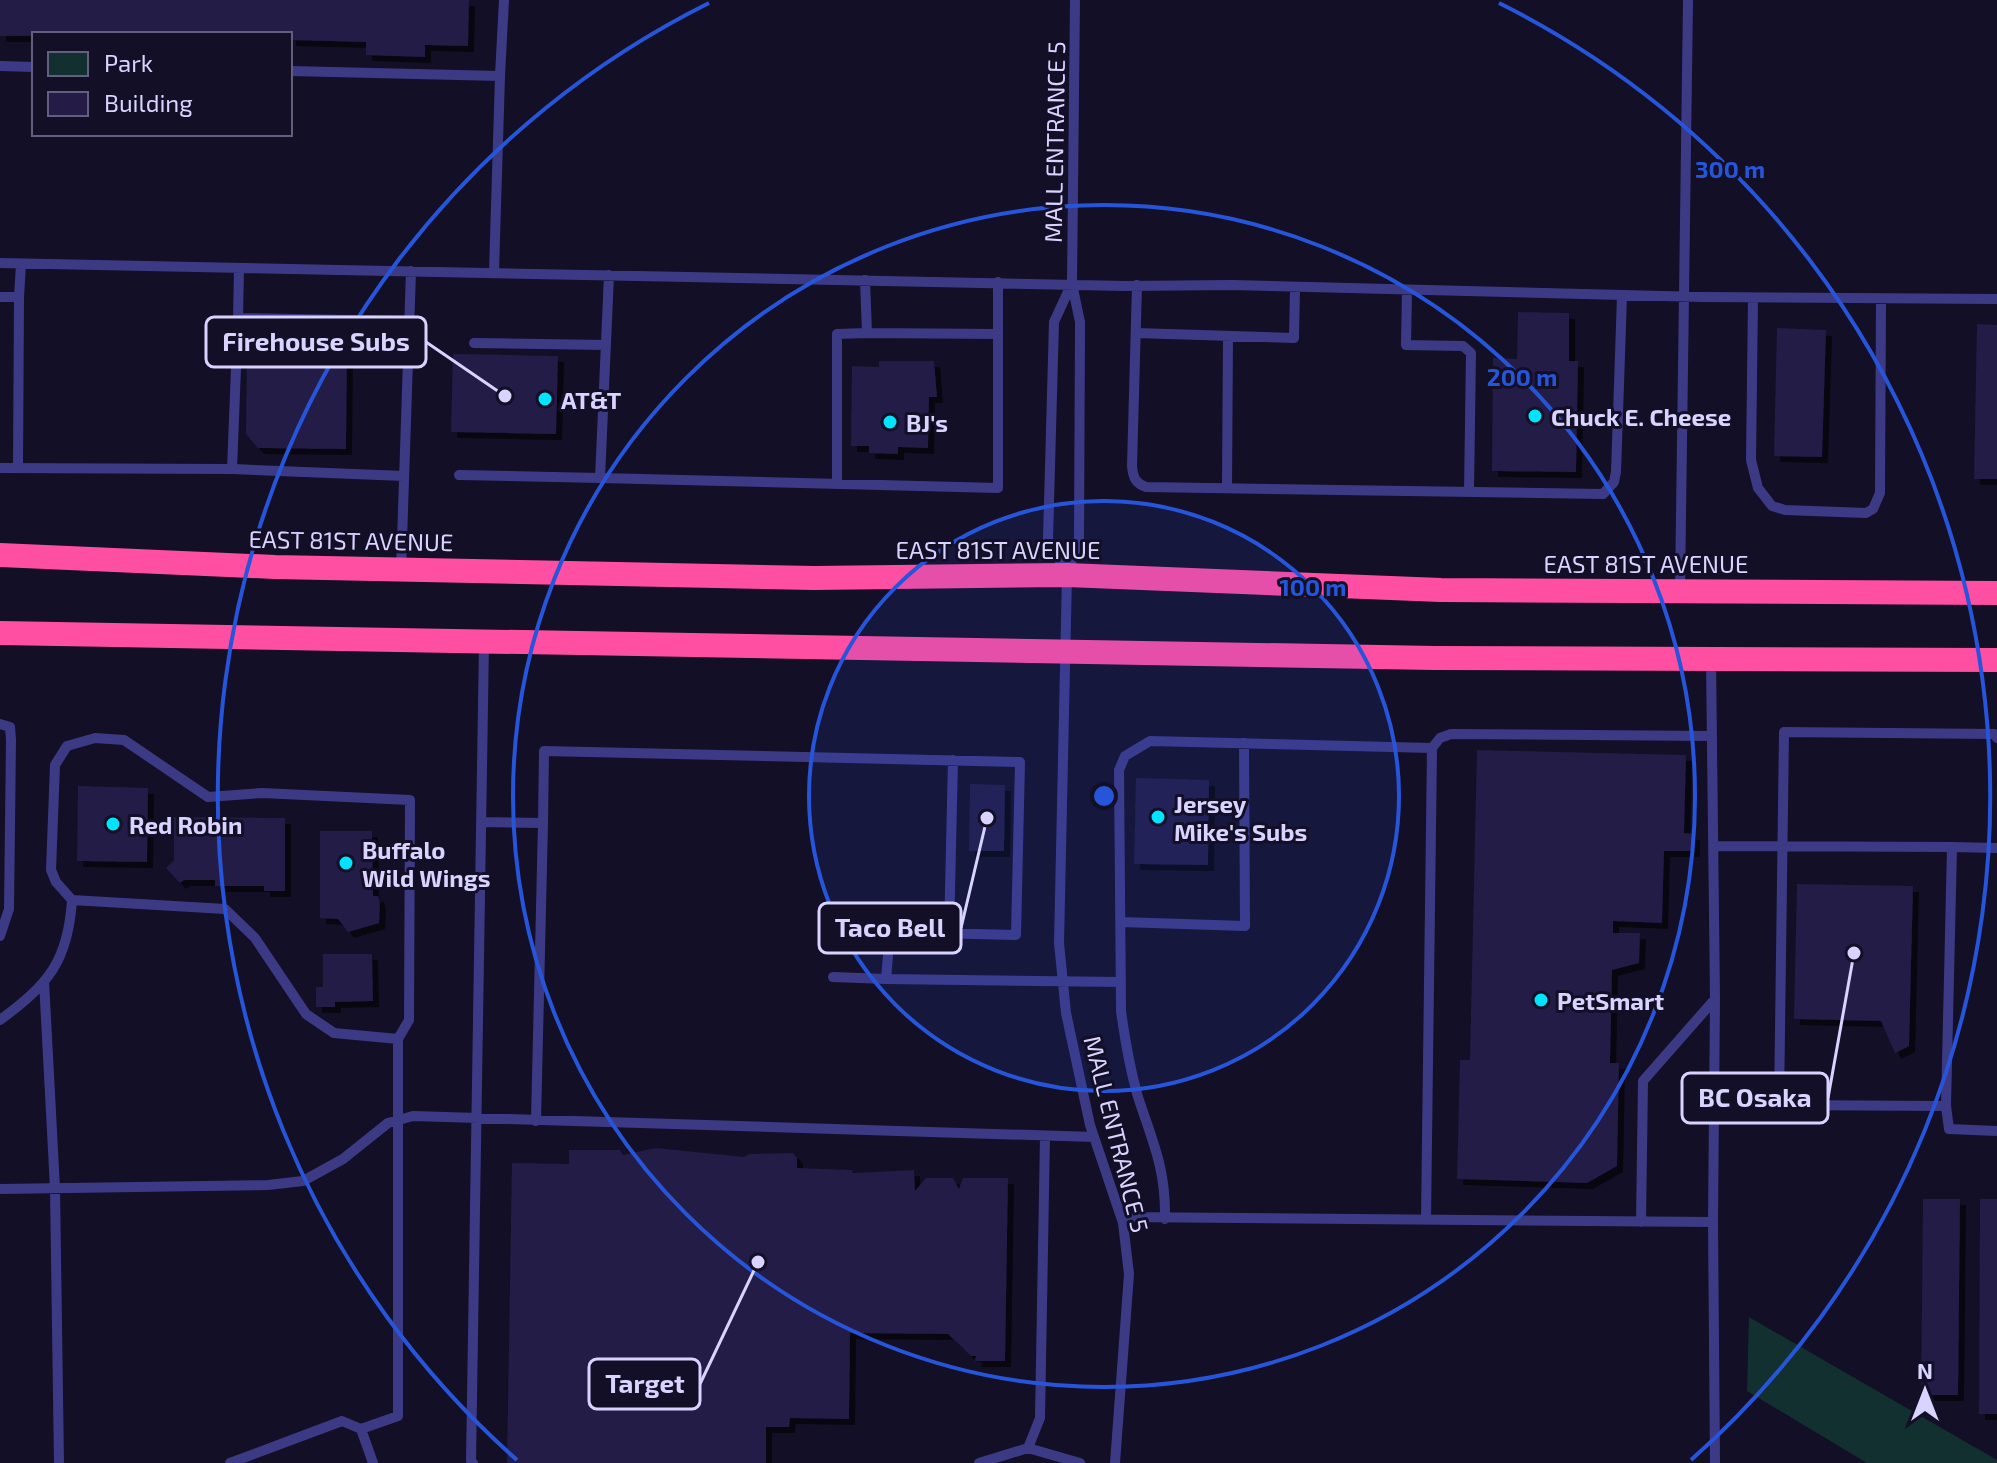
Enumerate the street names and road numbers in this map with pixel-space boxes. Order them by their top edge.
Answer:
street label: MALL ENTRANCE 5 [1038,41,1070,243]
street label: EAST 81ST AVENUE [248,524,454,556]
street label: EAST 81ST AVENUE [896,535,1100,564]
street label: EAST 81ST AVENUE [1544,549,1748,578]
street label: MALL ENTRANCE 5 [1079,1033,1155,1235]

